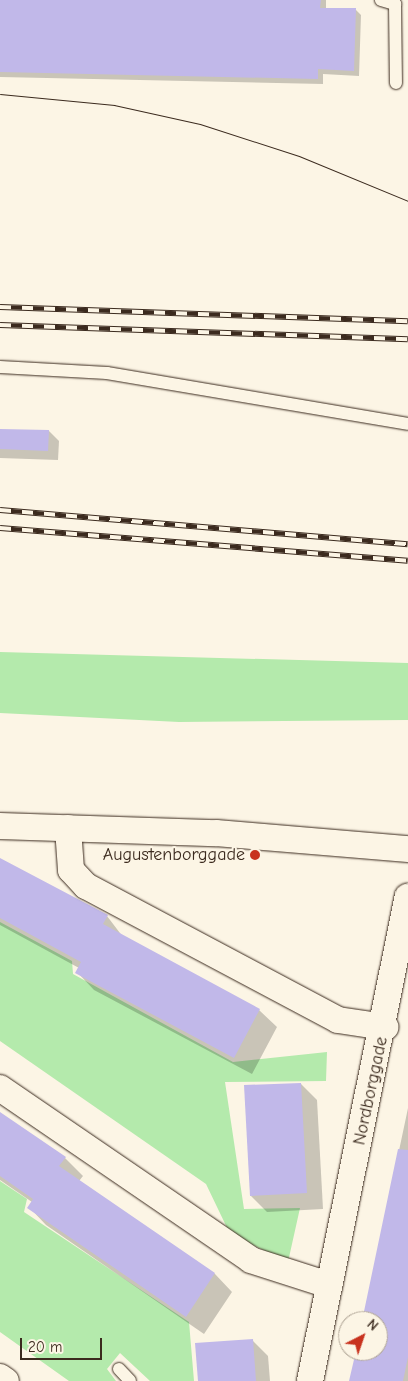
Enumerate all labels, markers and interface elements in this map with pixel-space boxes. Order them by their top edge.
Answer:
place label: Augustenborggade [103,844,245,866]
marker: Augustenborggade [249,849,261,861]
street label: Nordborggade [349,1035,393,1147]
north arrow [338,1311,388,1361]
text: N [363,1316,382,1334]
scale bar [22,1328,105,1360]
text: 20 m [28,1338,62,1356]

